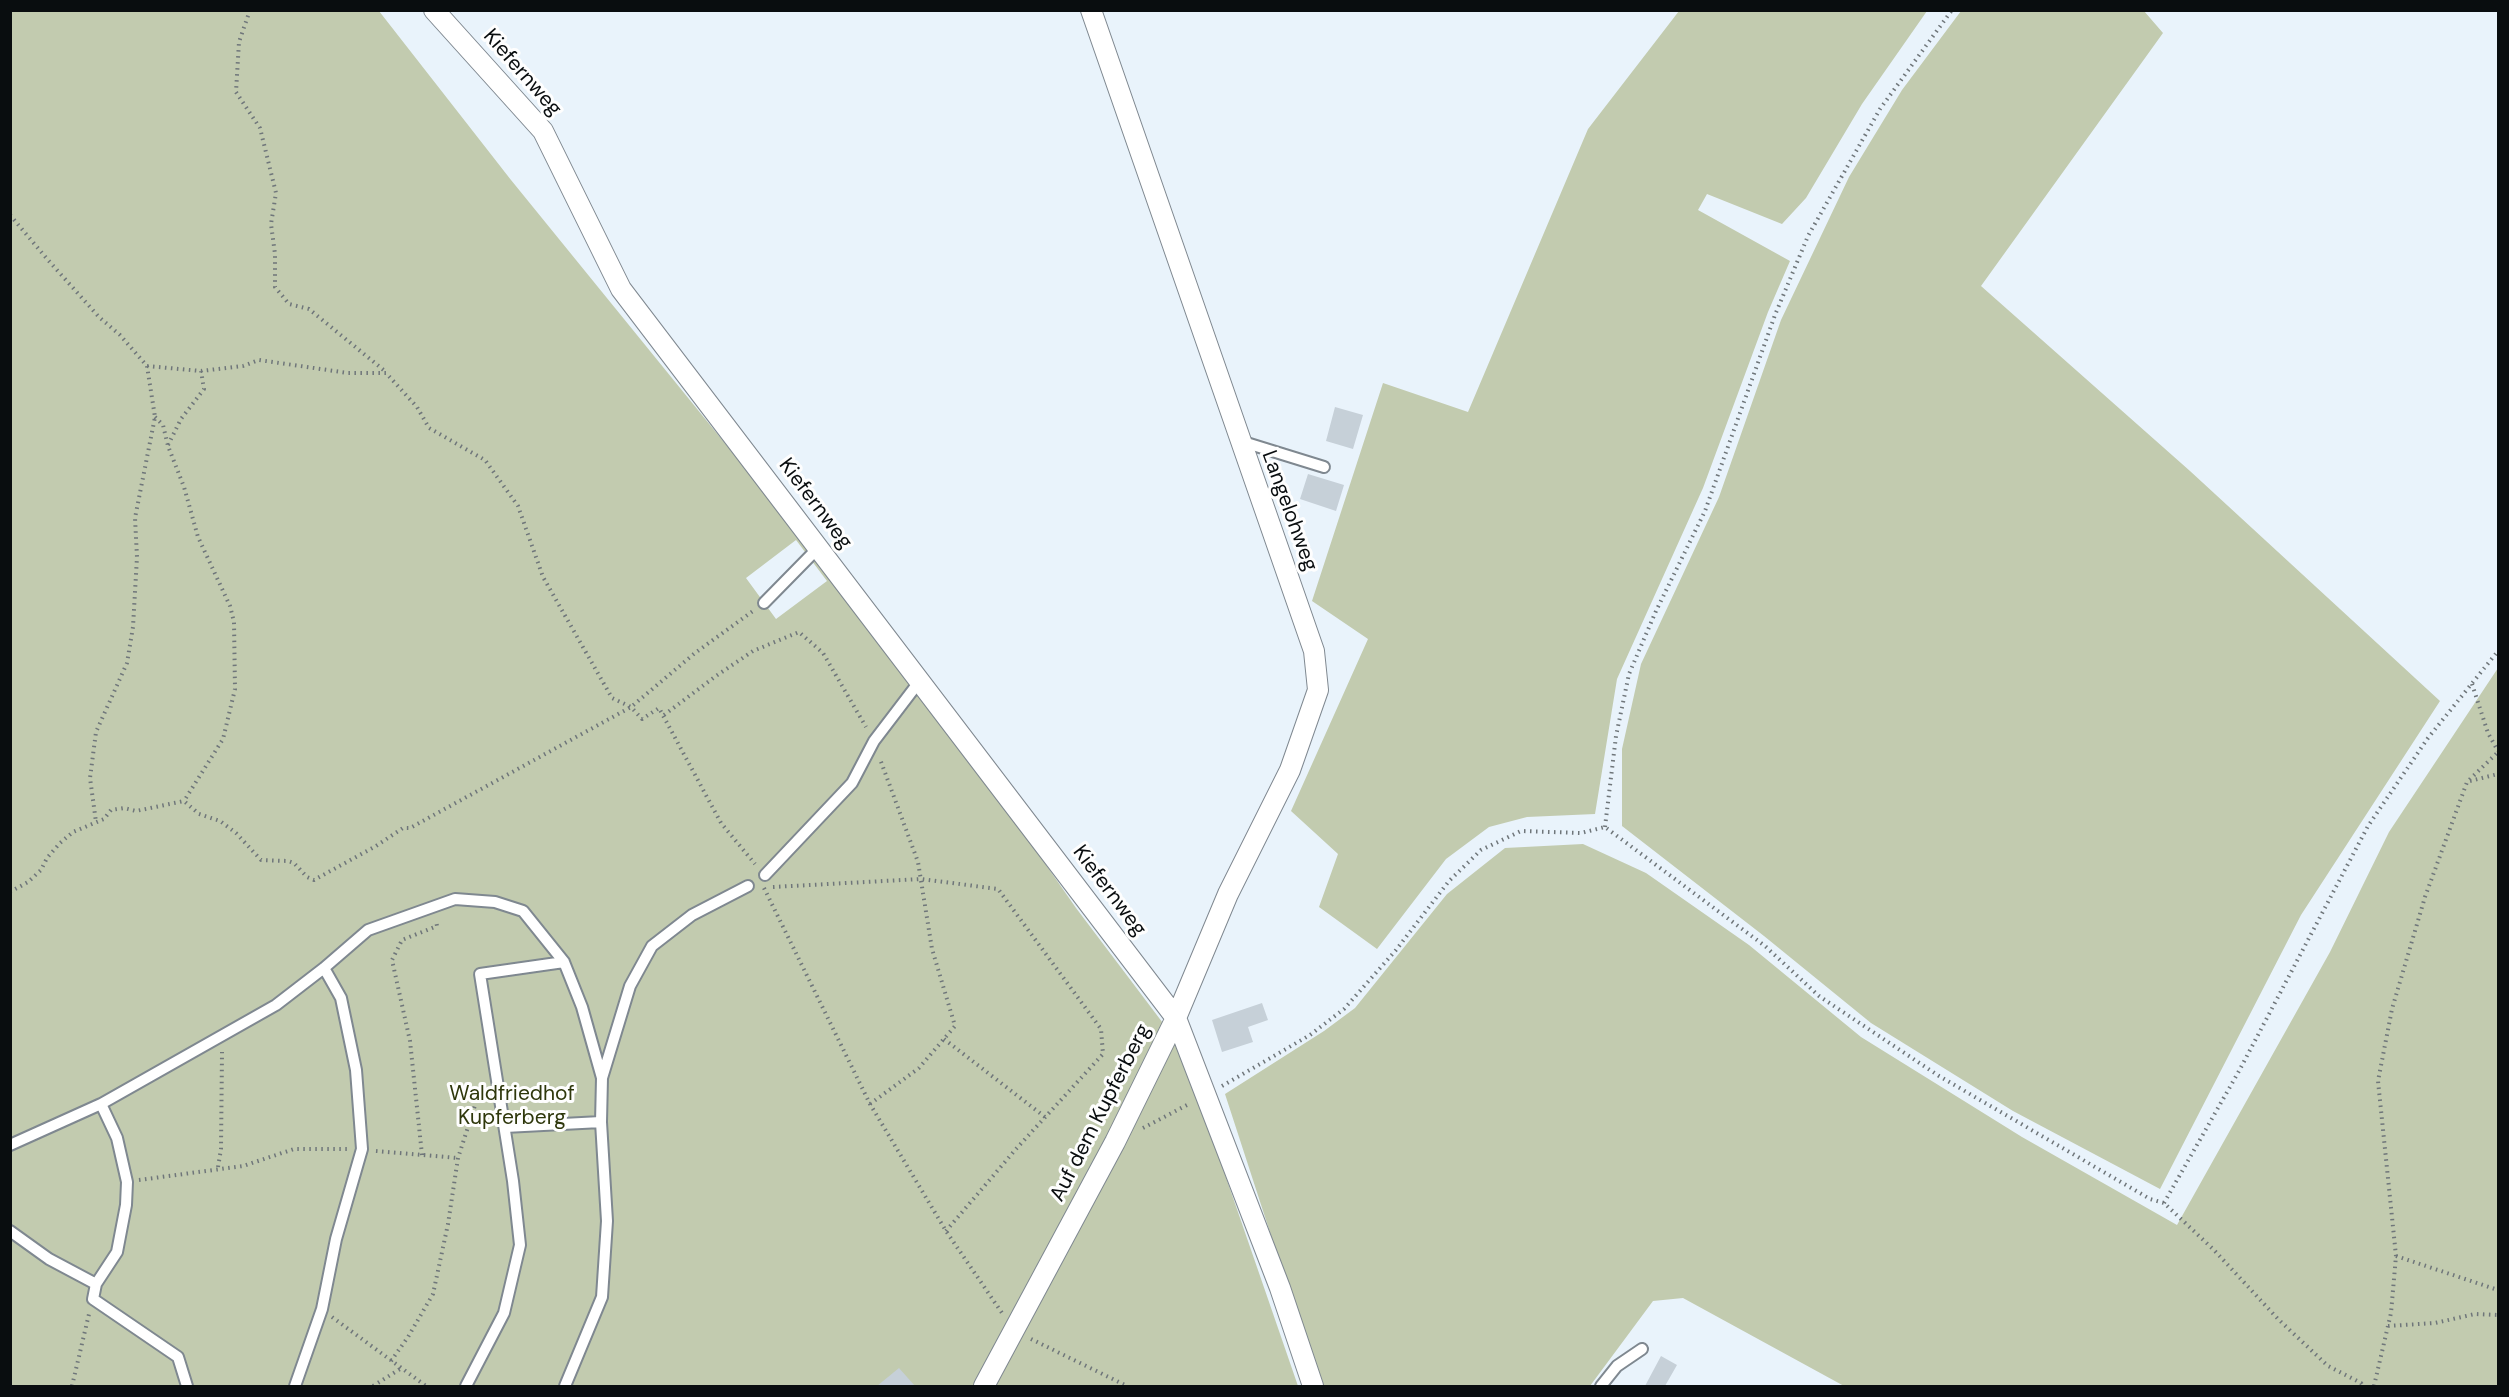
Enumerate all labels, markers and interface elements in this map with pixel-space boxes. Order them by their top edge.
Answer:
street label: Kiefernweg [477,24,567,122]
street label: Langelohweg [1256,447,1322,575]
street label: Kiefernweg [773,454,857,554]
street label: Kiefernweg [1067,841,1151,941]
street label: Auf dem Kupferberg [1045,1020,1157,1206]
park label: Waldfriedhof Kupferberg [449,1081,575,1131]

